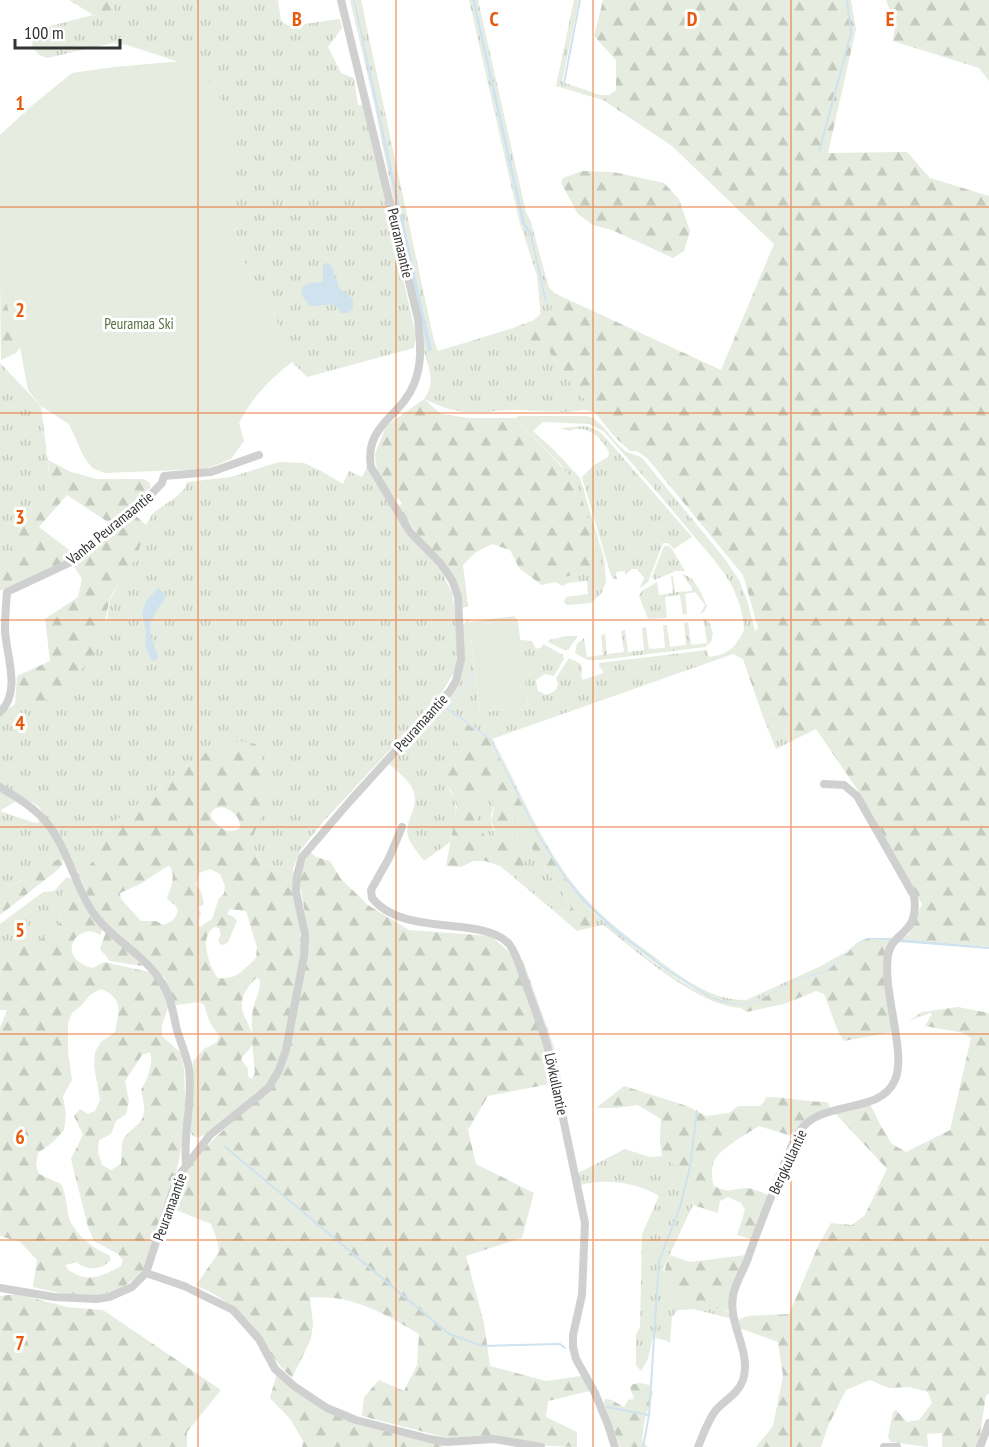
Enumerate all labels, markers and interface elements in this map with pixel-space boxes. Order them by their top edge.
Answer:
text: B [292,6,302,32]
text: C [489,6,499,32]
text: D [687,6,698,32]
text: E [886,6,894,32]
scale bar [15,12,120,50]
text: 100 m [24,21,64,44]
text: 1 [15,90,25,116]
street label: Peuramaantie [383,206,418,280]
text: 2 [15,297,25,323]
park label: Peuramaa Ski [104,314,174,333]
street label: Vanha Peuramaantie [62,487,157,569]
text: 3 [15,504,25,530]
street label: Peuramaantie [390,690,451,755]
text: 4 [15,710,25,736]
text: 5 [15,917,25,943]
street label: Lövkullantie [541,1051,572,1117]
text: 6 [15,1124,25,1150]
street label: Bergkullantie [764,1126,811,1197]
street label: Peuramaantie [148,1170,191,1243]
text: 7 [15,1330,25,1356]

